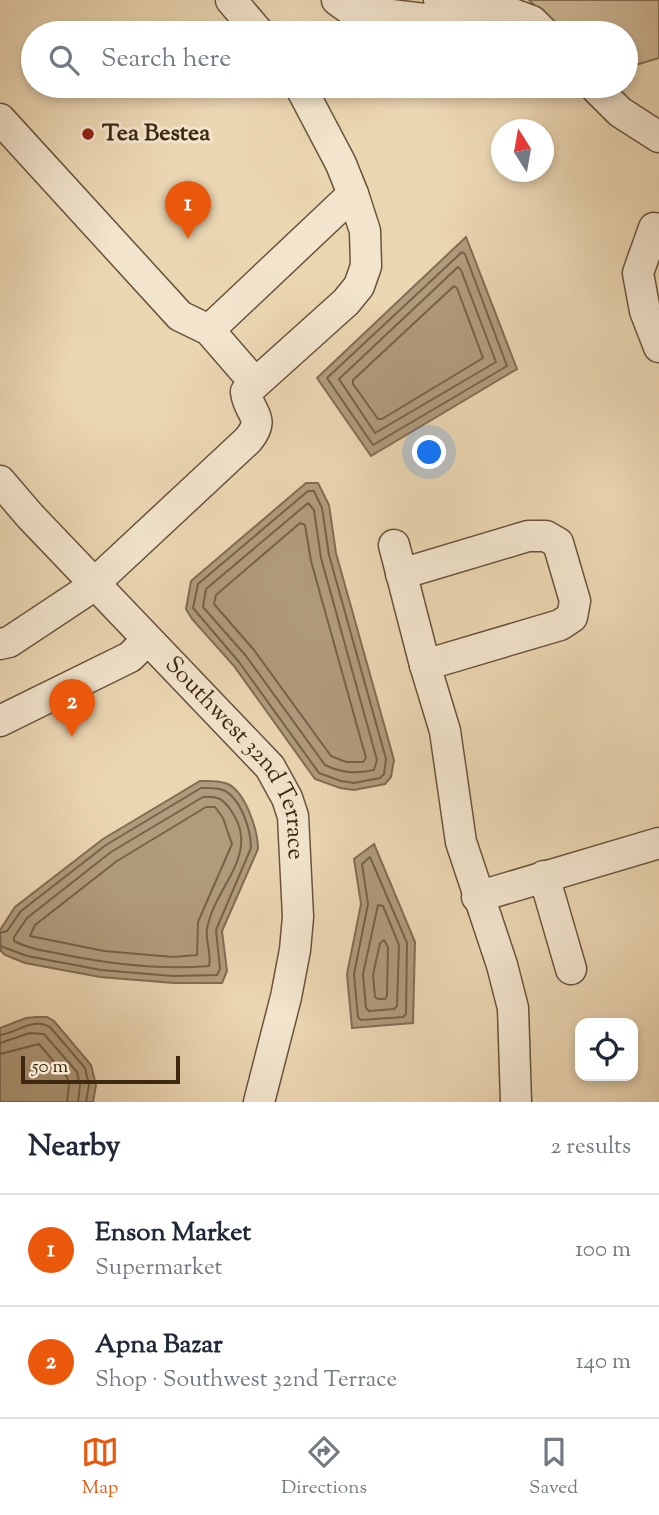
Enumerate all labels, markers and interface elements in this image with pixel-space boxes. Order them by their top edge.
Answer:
search box [21,21,638,98]
icon: search [45,41,83,79]
text: Search here [101,41,231,78]
place label: Tea Bestea [102,117,211,151]
north arrow [491,119,554,182]
marker: Tea Bestea [80,126,96,142]
pin: 1 [165,181,211,239]
your location [412,435,446,469]
street label: Southwest 32nd Terrace [156,649,312,861]
pin: 2 [49,679,95,737]
map controls [575,1018,638,1081]
button: locate [575,1018,638,1081]
scale bar [21,1053,180,1085]
text: 50 m [32,1054,68,1081]
text: Nearby [28,1126,120,1169]
text: 2 results [551,1131,631,1164]
text: Enson Market [95,1215,251,1252]
text: 1 [47,1234,55,1267]
text: 100 m [575,1234,631,1267]
text: Supermarket [95,1252,222,1285]
text: Apna Bazar [95,1327,223,1364]
text: 2 [46,1346,56,1379]
text: 140 m [576,1346,631,1379]
text: Shop · Southwest 32nd Terrace [95,1364,397,1397]
tab: Map [81,1433,119,1502]
tab: Directions [281,1433,367,1502]
tab: Saved [529,1433,578,1502]

